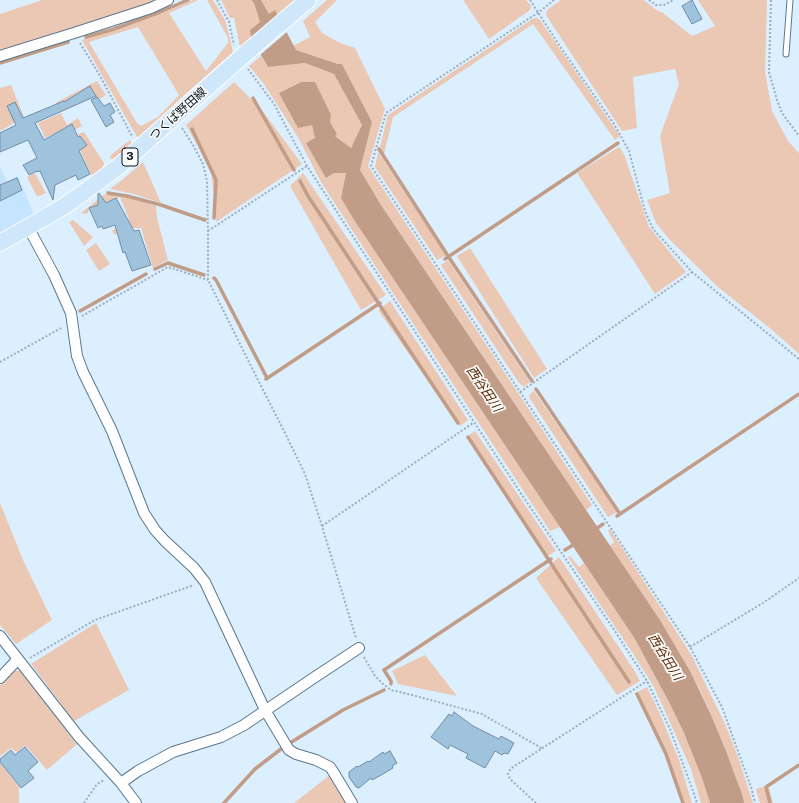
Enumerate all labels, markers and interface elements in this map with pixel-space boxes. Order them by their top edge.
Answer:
street label: つくば野田線 [146,85,210,143]
road number: 3 [122,148,138,166]
water label: 西谷田川 [463,363,505,415]
water label: 西谷田川 [645,631,685,683]

